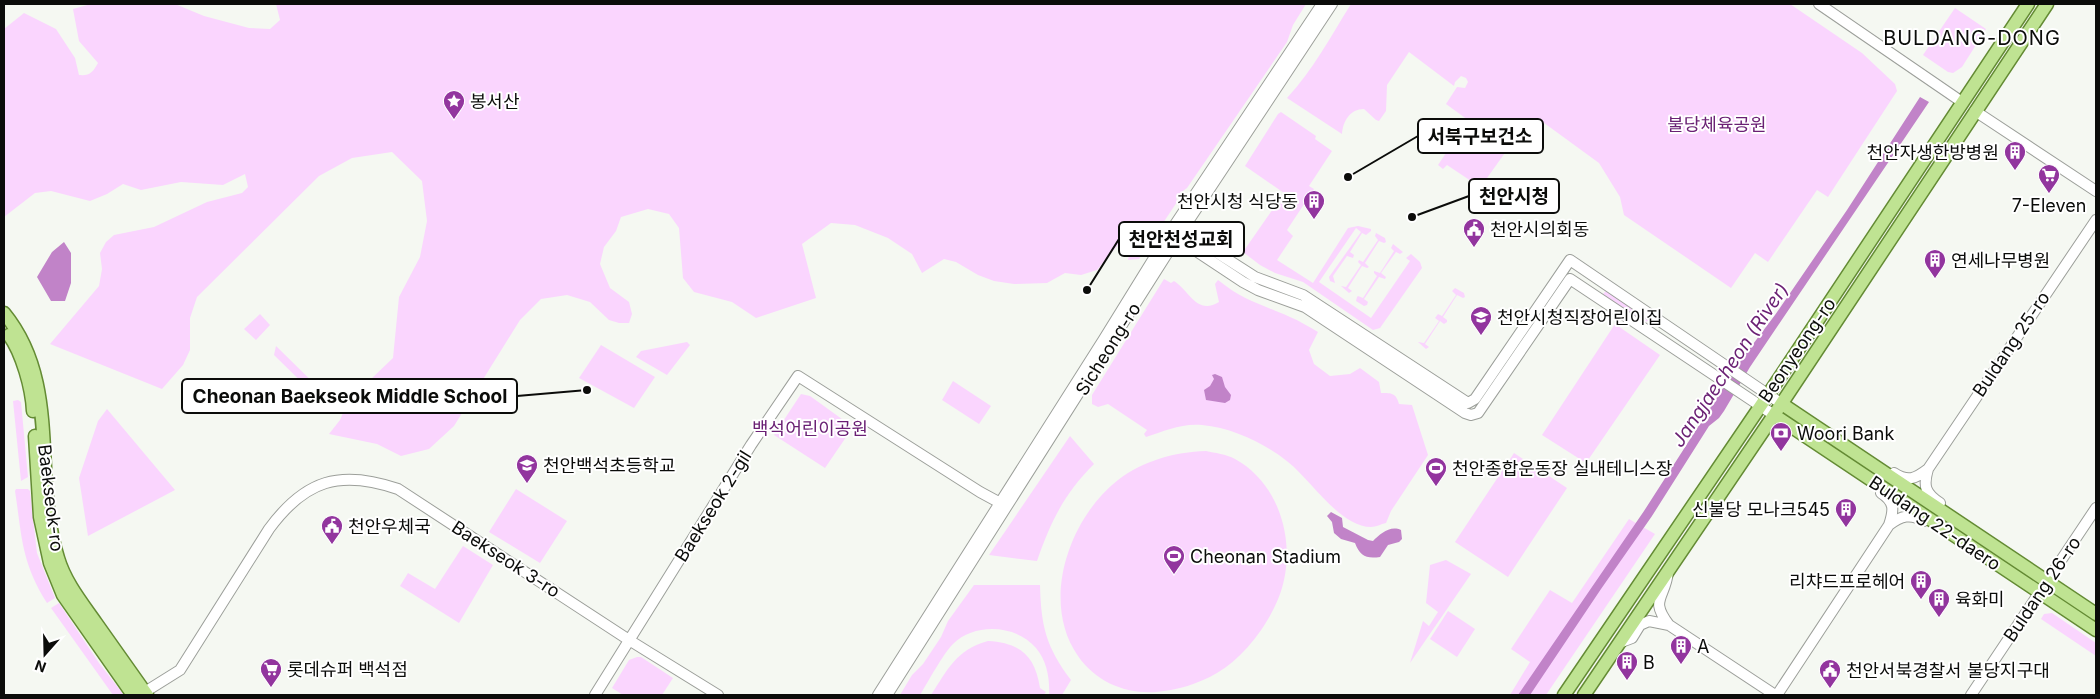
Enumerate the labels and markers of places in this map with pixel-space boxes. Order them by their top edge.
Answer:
place icon: 봉서산 [442,89,466,120]
place label: 봉서산 [470,91,520,112]
callout: 서북구보건소 [1418,119,1543,153]
building icon: 천안자생한방병원 [2003,140,2027,171]
place label: 천안자생한방병원 [1867,142,1999,163]
supermarket icon: 7-Eleven [2037,163,2061,194]
callout: 천안시청 [1469,179,1559,213]
building icon: 천안시청 식당동 [1302,189,1326,220]
place label: 천안시청 식당동 [1177,191,1298,212]
place label: 7-Eleven [2012,195,2086,216]
public building icon: 천안시의회동 [1462,217,1486,248]
place label: 천안시의회동 [1490,219,1589,240]
callout: 천안천성교회 [1119,222,1244,256]
building icon: 연세나무병원 [1923,248,1947,279]
place label: 연세나무병원 [1951,250,2050,271]
school or university icon: 천안시청직장어린이집 [1469,305,1493,336]
place label: 천안시청직장어린이집 [1497,307,1663,328]
callout: Cheonan Baekseok Middle School [182,379,517,413]
bank icon: Woori Bank [1769,421,1793,452]
place label: Woori Bank [1797,423,1894,444]
school or university icon: 천안백석초등학교 [515,453,539,484]
place label: 천안백석초등학교 [543,455,675,476]
sports icon: 천안종합운동장 실내테니스장 [1424,456,1448,487]
place label: 천안종합운동장 실내테니스장 [1452,458,1672,479]
building icon: 신불당 모나크545 [1834,497,1858,528]
place label: 신불당 모나크545 [1692,499,1830,520]
public building icon: 천안우체국 [320,514,344,545]
place label: 천안우체국 [348,516,431,537]
sports icon: Cheonan Stadium [1162,544,1186,575]
place label: Cheonan Stadium [1190,546,1341,567]
building icon: 리챠드프로헤어 [1909,569,1933,600]
place label: 리챠드프로헤어 [1789,571,1905,592]
building icon: 육화미 [1927,587,1951,618]
place label: 육화미 [1955,589,2005,610]
building icon: A [1669,634,1693,665]
place label: A [1697,636,1709,657]
building icon: B [1615,650,1639,681]
place label: B [1643,652,1655,673]
supermarket icon: 롯데슈퍼 백석점 [259,657,283,688]
public building icon: 천안서북경찰서 불당지구대 [1818,658,1842,689]
place label: 롯데슈퍼 백석점 [287,659,408,680]
place label: 천안서북경찰서 불당지구대 [1846,660,2050,681]

